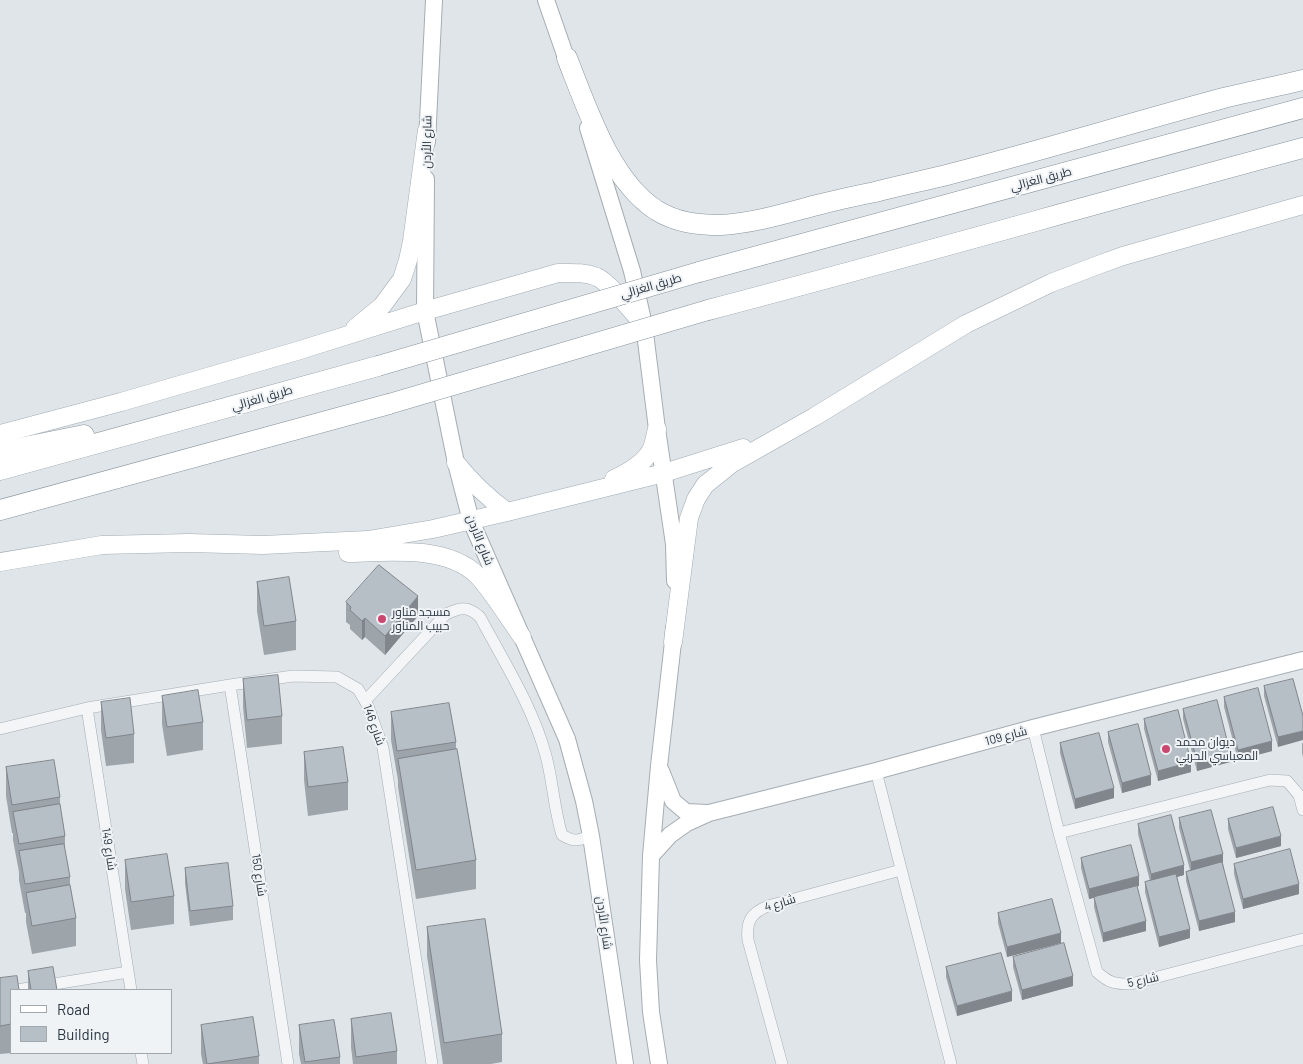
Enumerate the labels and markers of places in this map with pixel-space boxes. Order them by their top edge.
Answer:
place label: مسجد مناور حبيب المناور [392,605,451,633]
marker: مسجد مناور حبيب المناور [376,613,388,625]
place label: ديوان محمد المعباسي الحربي [1176,735,1258,763]
marker: ديوان محمد المعباسي الحربي [1160,743,1172,755]

